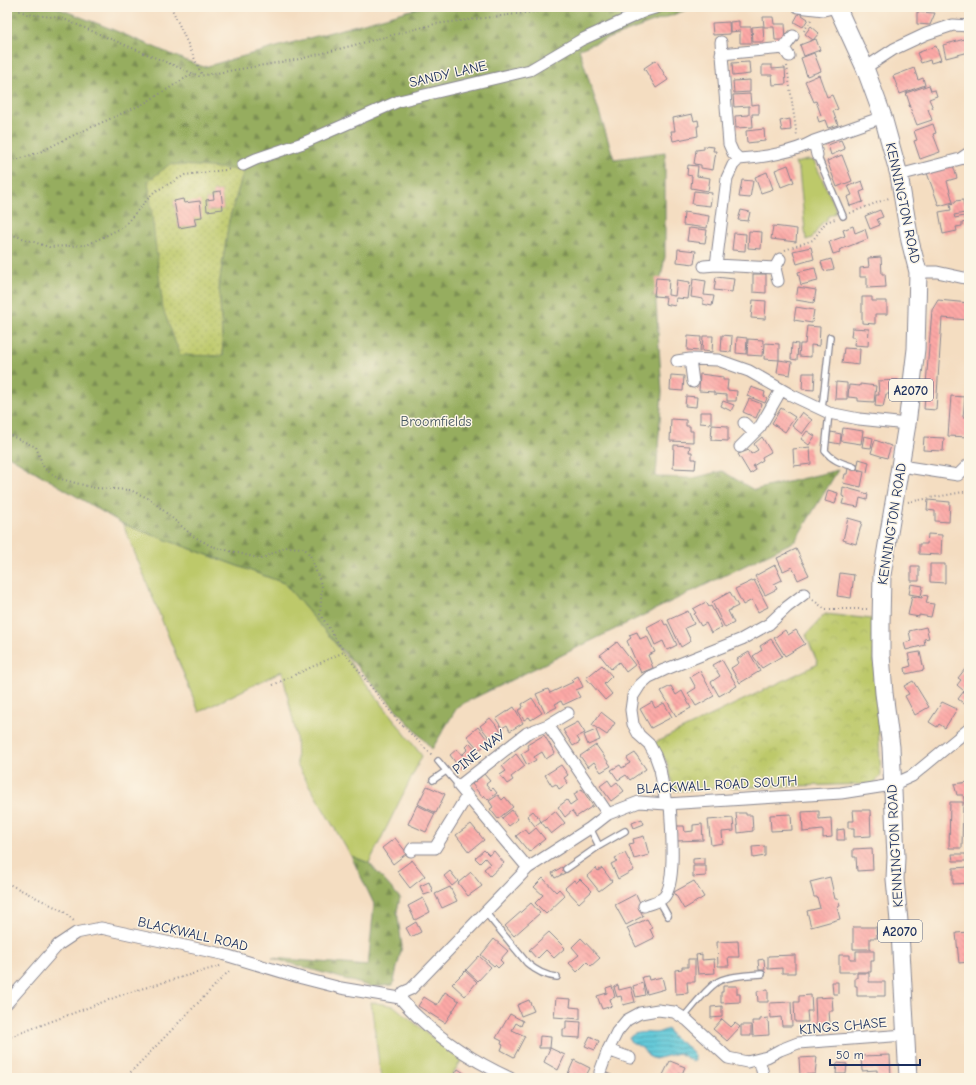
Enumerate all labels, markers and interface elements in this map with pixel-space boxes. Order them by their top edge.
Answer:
street label: SANDY LANE [407,57,489,91]
street label: KENNINGTON ROAD [882,141,924,265]
road number: A2070 [889,379,933,401]
park label: Broomfields [401,413,472,430]
street label: KENNINGTON ROAD [874,462,910,586]
street label: PINE WAY [449,726,509,778]
street label: BLACKWALL ROAD SOUTH [636,772,798,798]
street label: KENNINGTON ROAD [883,784,907,908]
street label: BLACKWALL ROAD [136,913,250,955]
road number: A2070 [878,920,922,942]
street label: KINGS CHASE [798,1014,888,1038]
scale bar [830,1041,920,1067]
text: 50 m [836,1048,864,1062]

